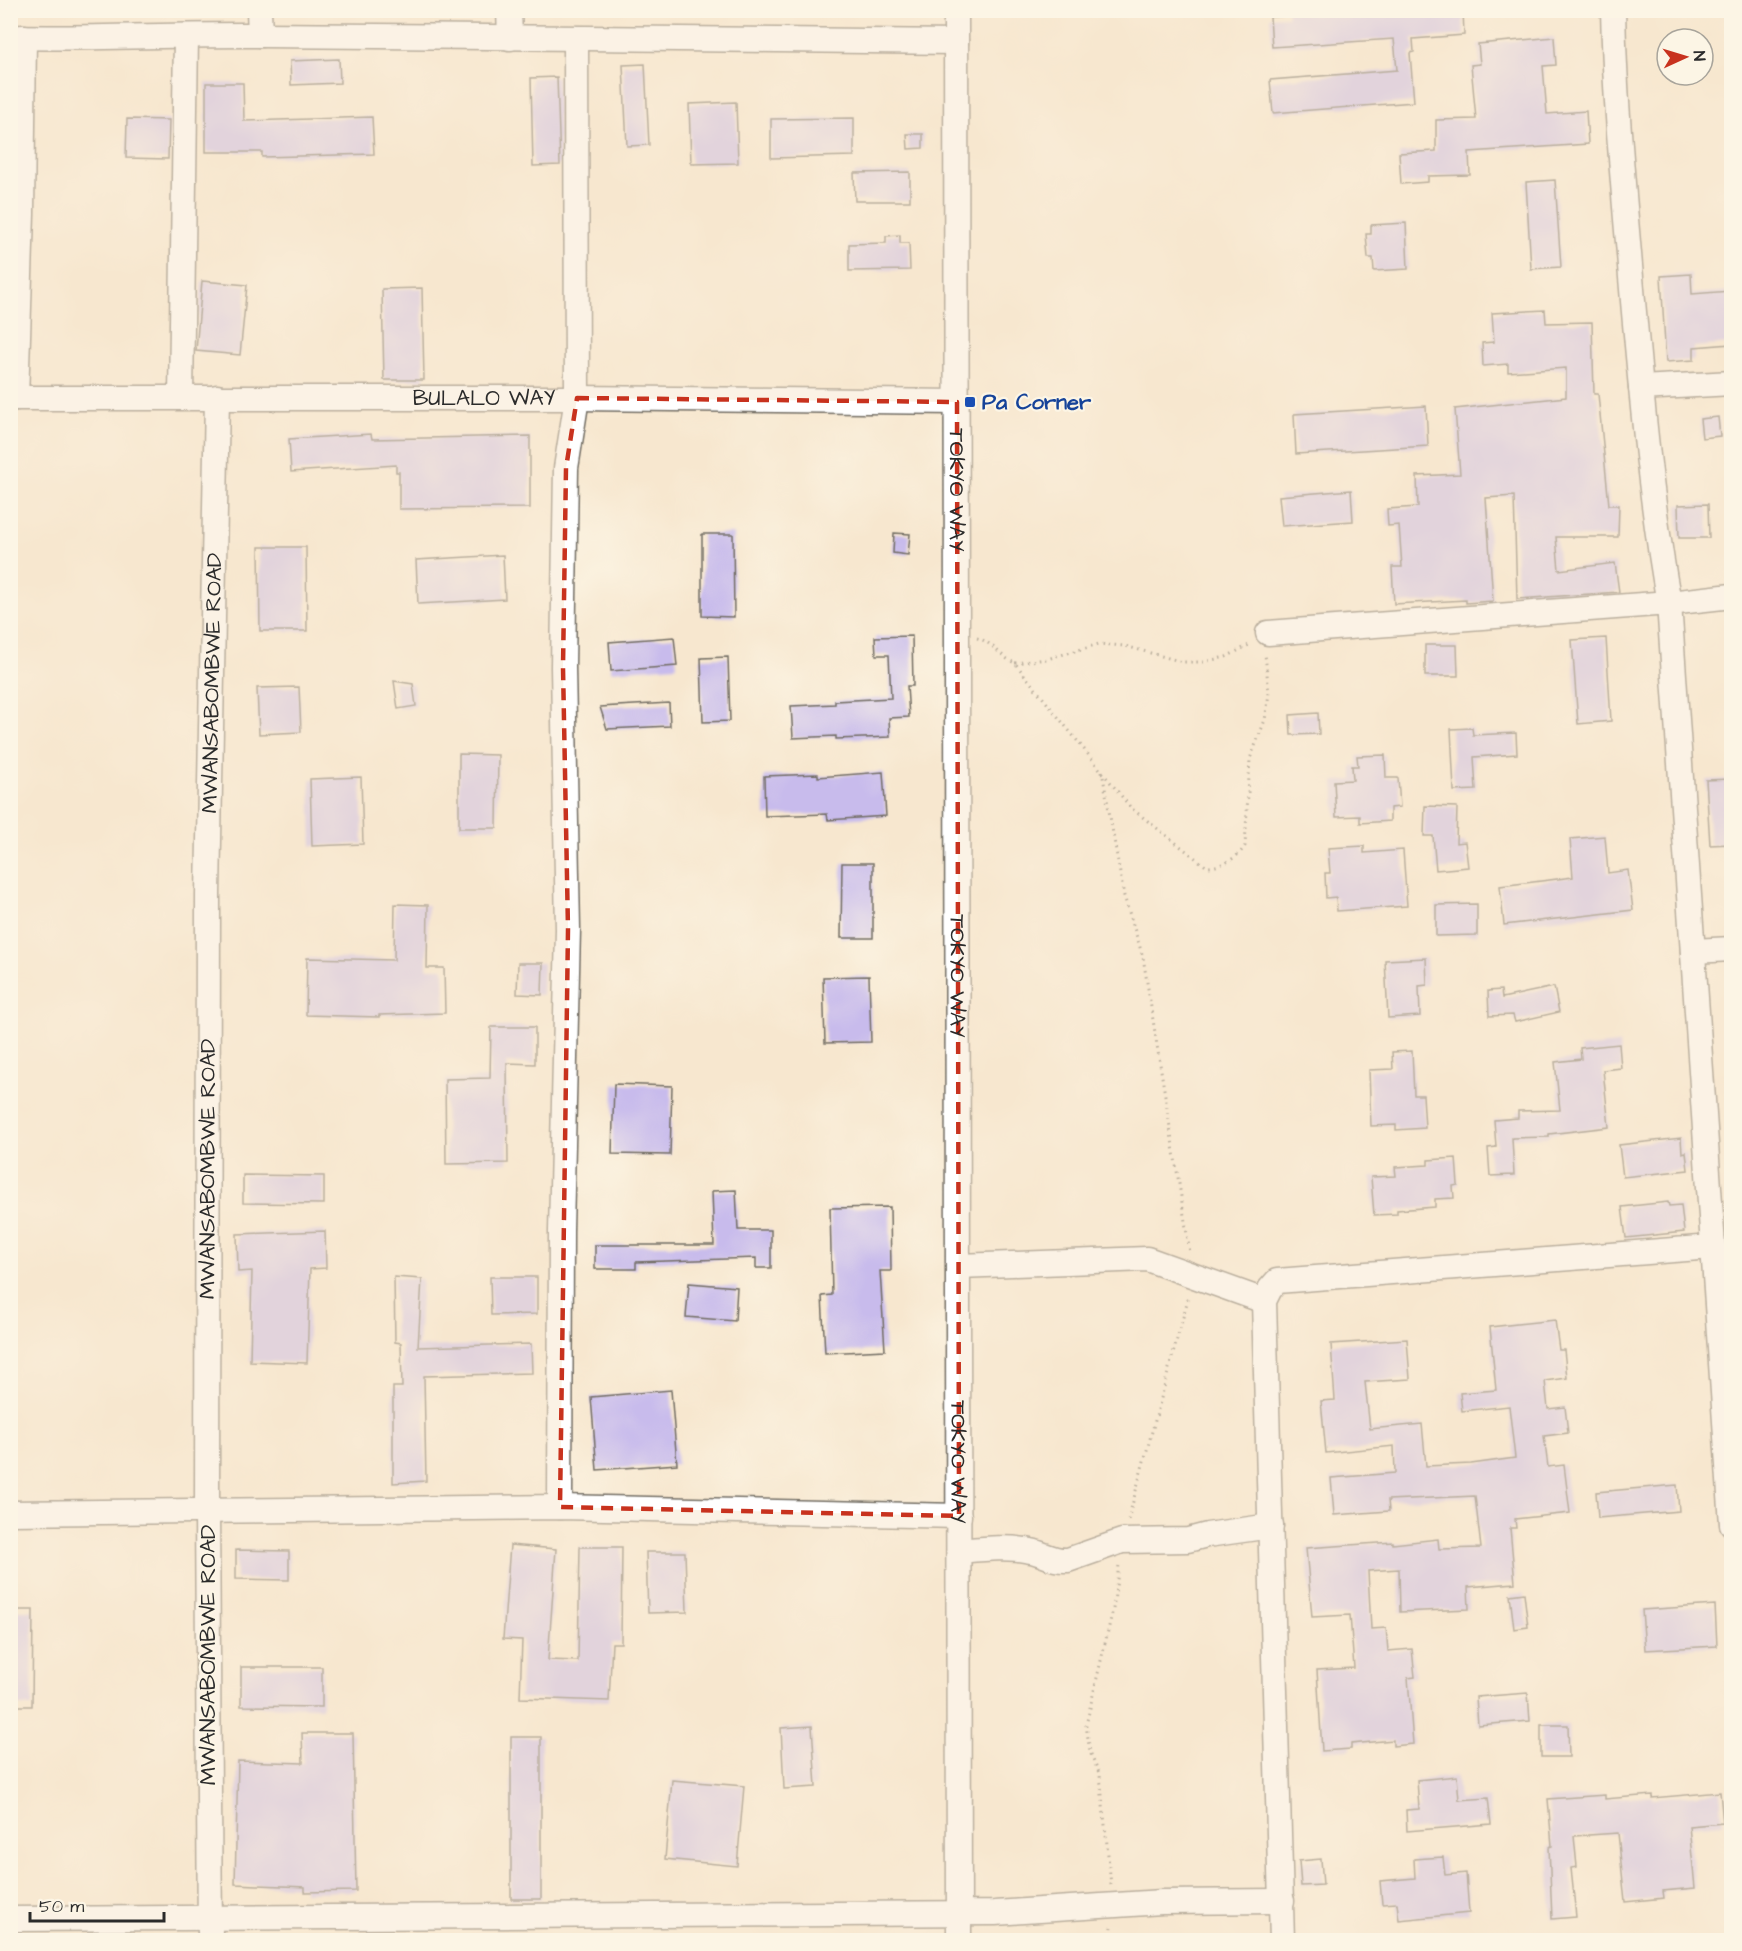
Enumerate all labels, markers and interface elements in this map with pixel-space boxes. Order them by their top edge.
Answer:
north arrow [1655,27,1715,87]
text: N [1688,50,1710,62]
street label: BULALO WAY [413,383,556,414]
place label: Pa Corner [982,387,1092,418]
marker: Pa Corner [963,395,977,409]
street label: TOKYO WAY [941,428,972,552]
street label: MWANSABOMBWE ROAD [194,552,230,814]
street label: TOKYO WAY [942,914,973,1038]
street label: MWANSABOMBWE ROAD [192,1039,223,1299]
street label: TOKYO WAY [943,1400,974,1524]
street label: MWANSABOMBWE ROAD [193,1525,224,1785]
scale bar [30,1885,164,1923]
text: 50 m [39,1894,84,1919]

